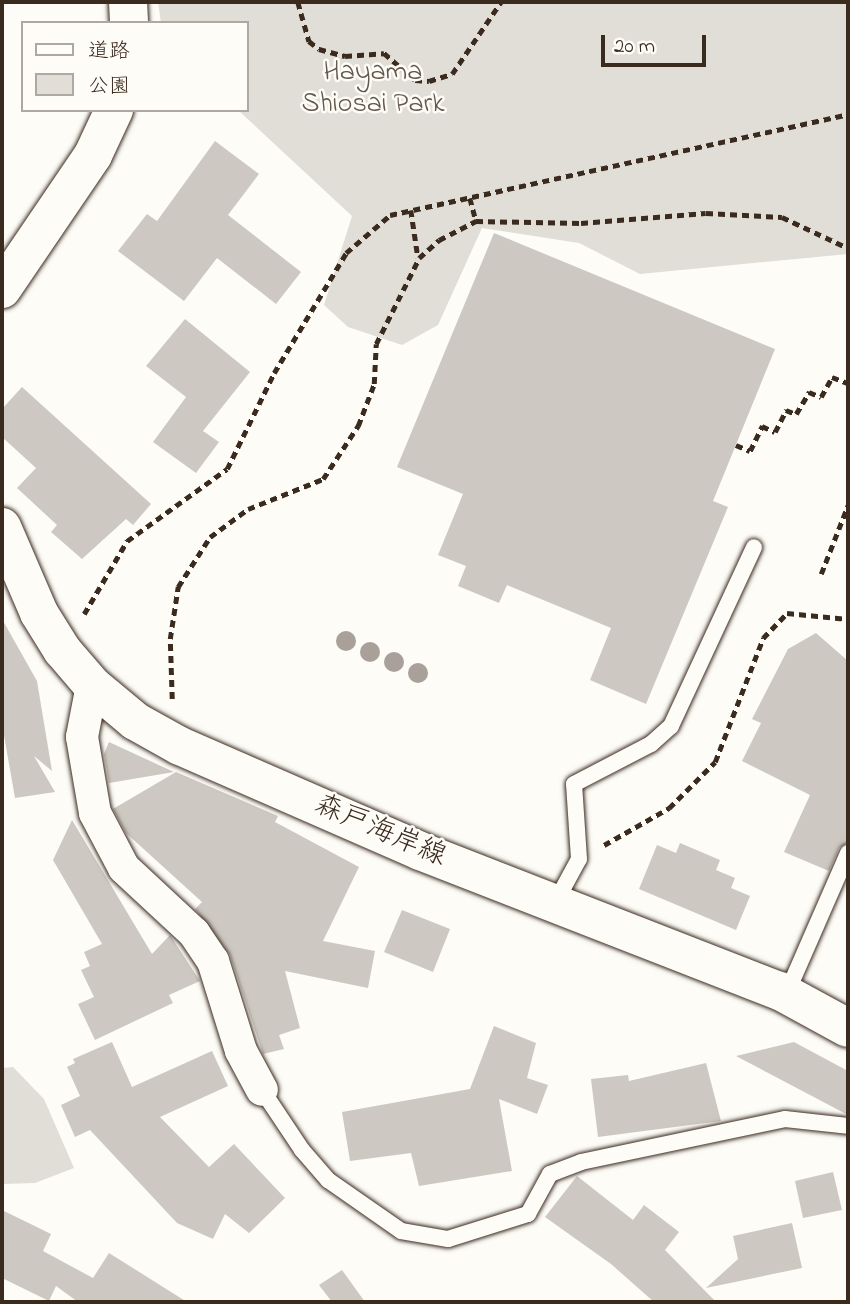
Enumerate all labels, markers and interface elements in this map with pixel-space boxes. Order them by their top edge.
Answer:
legend [21,21,248,112]
scale bar [605,21,710,65]
text: 20 m [614,32,655,62]
text: 道路 [88,37,130,67]
park label: Hayama Shiosai Park [302,56,444,122]
text: 公園 [88,72,130,102]
street label: 森戸海岸線 [309,789,451,875]

